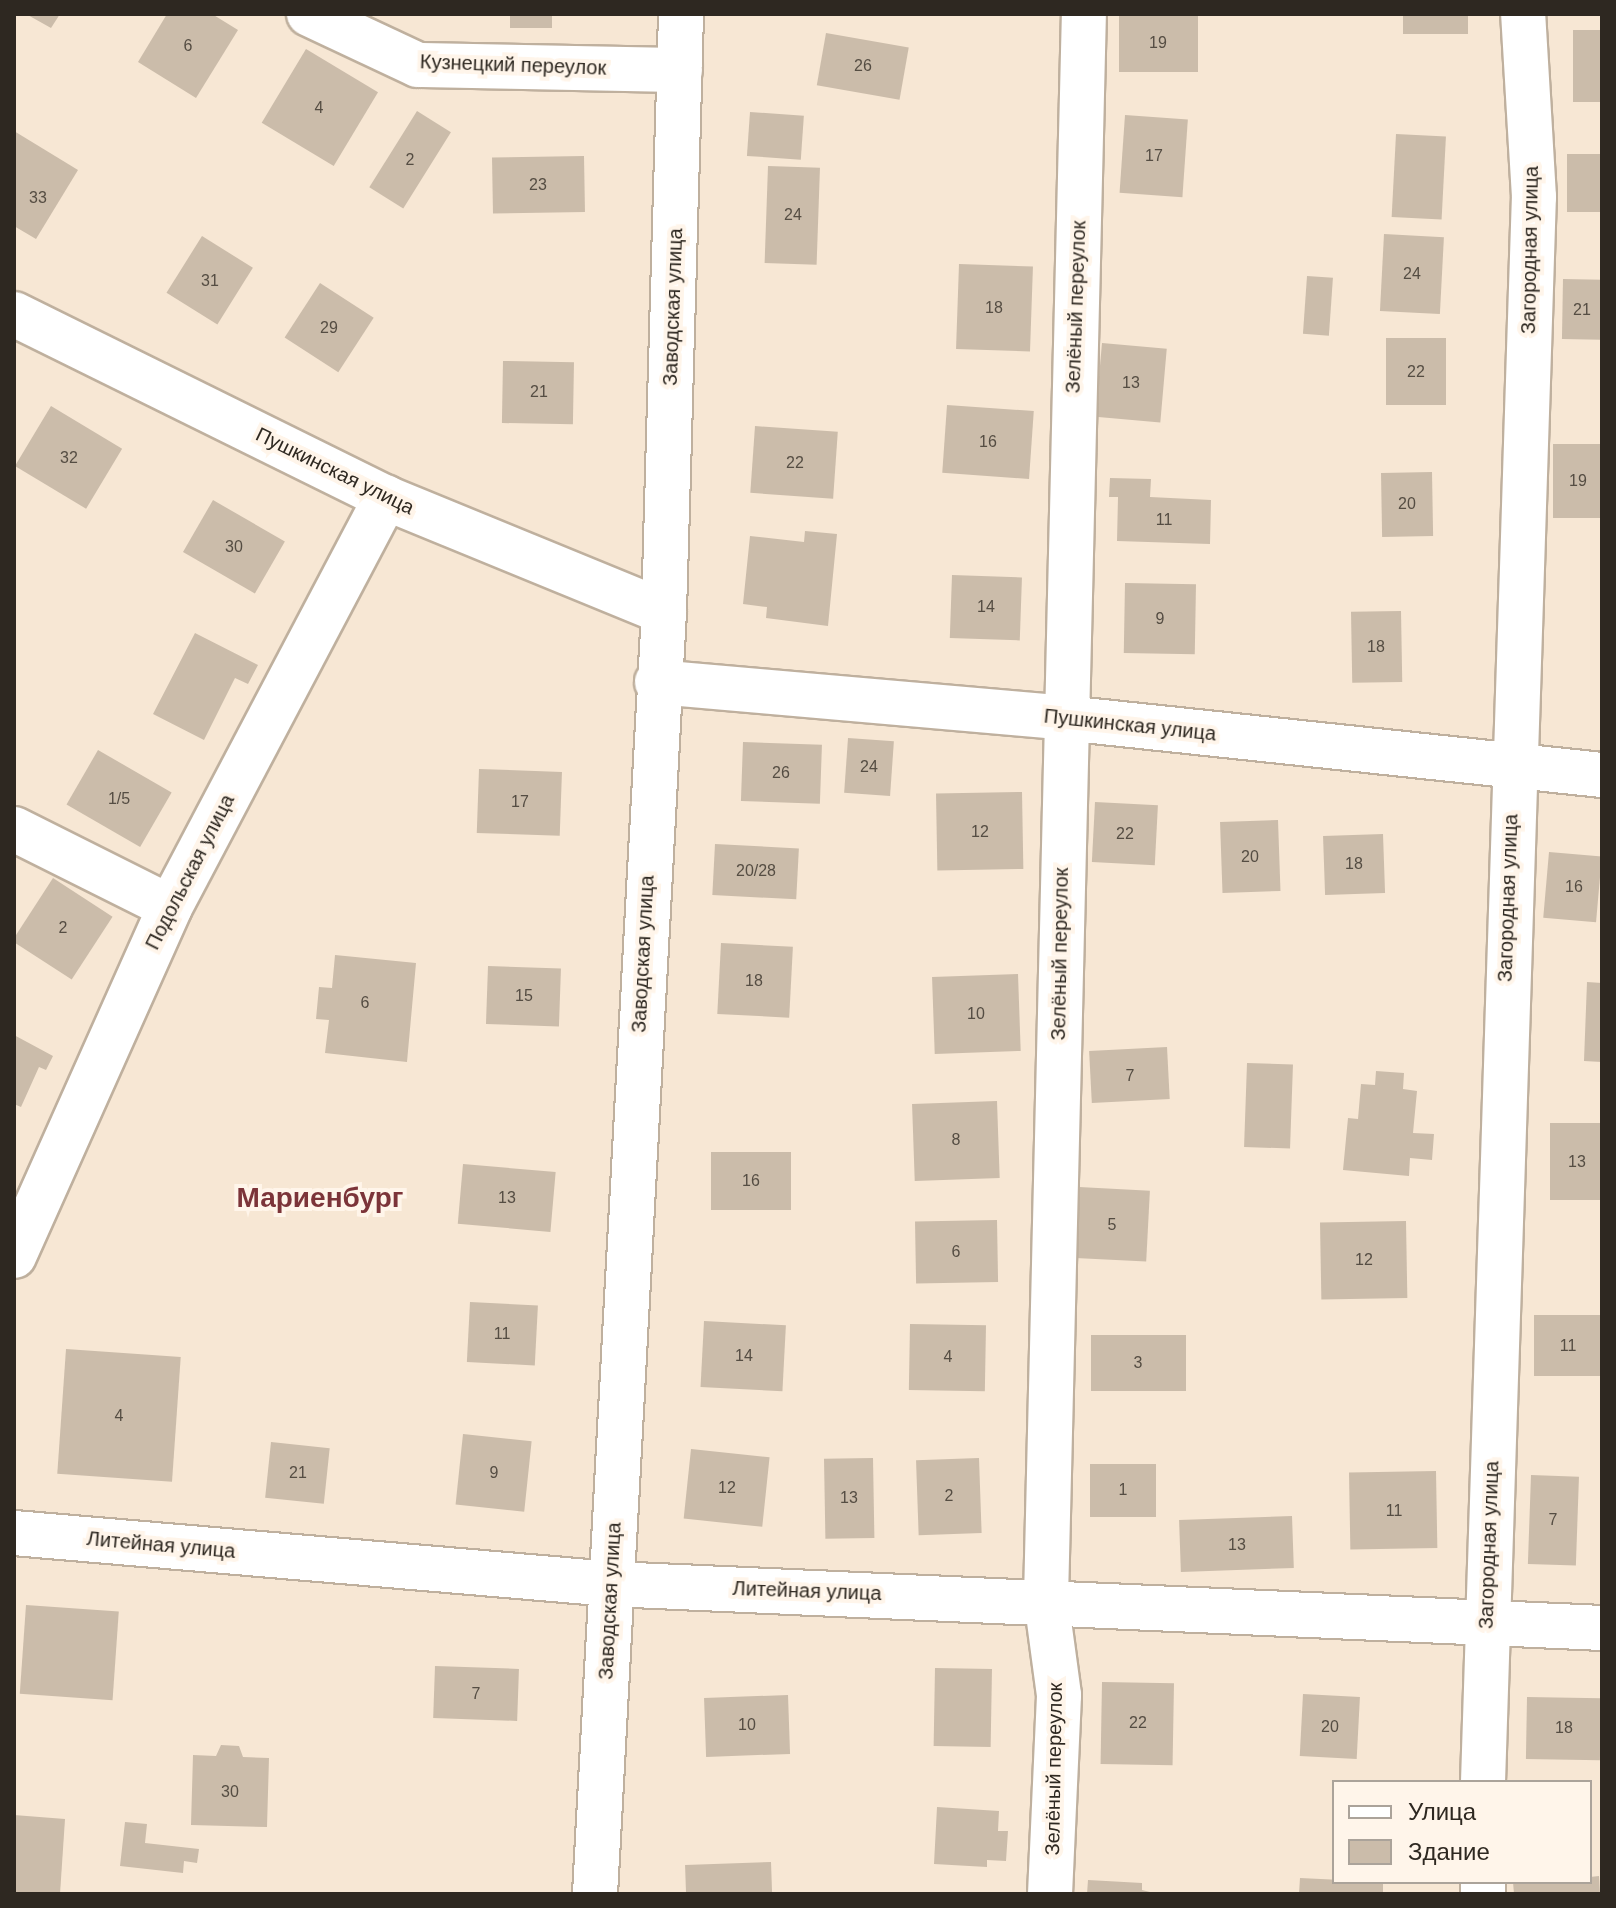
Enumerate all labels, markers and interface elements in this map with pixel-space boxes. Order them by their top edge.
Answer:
house number: 19 [1149,33,1167,53]
house number: 6 [184,36,192,56]
street label: Кузнецкий переулок [419,50,607,80]
house number: 26 [854,56,872,76]
house number: 4 [315,98,323,118]
house number: 17 [1145,146,1163,166]
house number: 2 [406,150,414,170]
street label: Загородная улица [1517,166,1543,334]
house number: 23 [529,175,547,195]
house number: 33 [29,188,47,208]
house number: 24 [784,205,802,225]
street label: Зелёный переулок [1061,220,1091,394]
street label: Заводская улица [658,228,688,386]
house number: 24 [1403,264,1421,284]
house number: 31 [201,271,219,291]
house number: 18 [985,298,1003,318]
house number: 21 [1573,300,1591,320]
house number: 29 [320,318,338,338]
house number: 22 [1407,362,1425,382]
house number: 13 [1122,373,1140,393]
house number: 21 [530,382,548,402]
street label: Пушкинская улица [252,422,418,520]
house number: 16 [979,432,997,452]
house number: 32 [60,448,78,468]
house number: 22 [786,453,804,473]
house number: 19 [1569,471,1587,491]
house number: 20 [1398,494,1416,514]
house number: 11 [1156,510,1172,530]
house number: 30 [225,537,243,557]
house number: 14 [977,597,995,617]
house number: 9 [1156,609,1164,629]
house number: 18 [1367,637,1385,657]
street label: Пушкинская улица [1043,704,1217,746]
house number: 24 [860,757,878,777]
house number: 26 [772,763,790,783]
house number: 1/5 [108,789,130,809]
street label: Подольская улица [140,790,240,954]
house number: 17 [511,792,529,812]
street label: Загородная улица [1493,814,1523,982]
house number: 12 [971,822,989,842]
house number: 22 [1116,824,1134,844]
house number: 20 [1241,847,1259,867]
house number: 18 [1345,854,1363,874]
house number: 20/28 [736,861,776,881]
street label: Зелёный переулок [1046,867,1074,1041]
street label: Заводская улица [627,875,659,1033]
house number: 16 [1565,877,1583,897]
house number: 2 [59,918,67,938]
house number: 18 [745,971,763,991]
house number: 15 [515,986,533,1006]
house number: 6 [361,993,369,1013]
house number: 10 [967,1004,985,1024]
house number: 7 [1126,1066,1134,1086]
house number: 8 [952,1130,960,1150]
house number: 13 [1568,1152,1586,1172]
house number: 16 [742,1171,760,1191]
district label: Мариенбург [237,1181,403,1215]
house number: 13 [498,1188,516,1208]
house number: 5 [1108,1215,1116,1235]
house number: 6 [952,1242,960,1262]
house number: 12 [1355,1250,1373,1270]
house number: 11 [494,1324,510,1344]
house number: 11 [1560,1336,1576,1356]
house number: 14 [735,1346,753,1366]
house number: 4 [944,1347,952,1367]
house number: 3 [1134,1353,1142,1373]
house number: 4 [115,1406,123,1426]
street label: Загородная улица [1474,1461,1504,1629]
house number: 21 [289,1463,307,1483]
house number: 9 [490,1463,498,1483]
house number: 12 [718,1478,736,1498]
house number: 1 [1119,1480,1127,1500]
house number: 2 [945,1486,953,1506]
house number: 13 [840,1488,858,1508]
house number: 11 [1386,1501,1402,1521]
house number: 7 [1549,1510,1557,1530]
street label: Заводская улица [594,1522,626,1680]
street label: Литейная улица [86,1527,236,1563]
house number: 13 [1228,1535,1246,1555]
street label: Литейная улица [732,1576,882,1606]
street label: Зелёный переулок [1040,1682,1068,1856]
house number: 7 [472,1684,480,1704]
house number: 22 [1129,1713,1147,1733]
house number: 10 [738,1715,756,1735]
house number: 20 [1321,1717,1339,1737]
house number: 18 [1555,1718,1573,1738]
legend [1332,1780,1592,1884]
house number: 30 [221,1782,239,1802]
text: Улица [1408,1798,1476,1825]
text: Здание [1408,1838,1490,1865]

